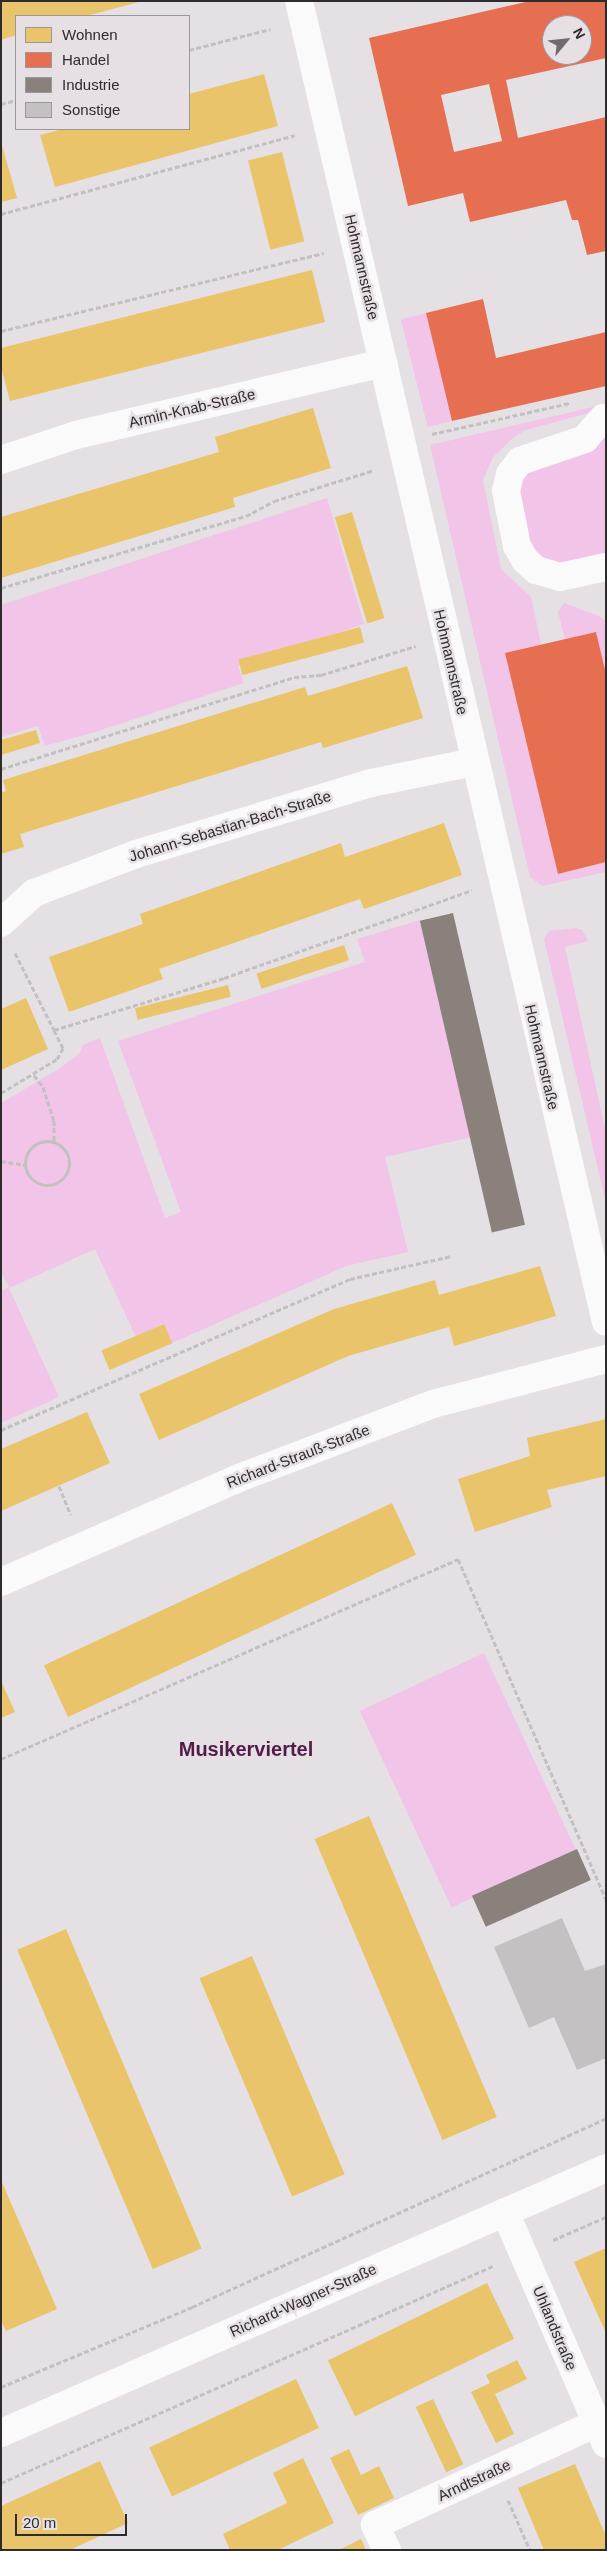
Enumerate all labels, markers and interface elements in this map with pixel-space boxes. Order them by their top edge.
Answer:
legend [15,15,190,130]
north arrow [542,15,592,65]
text: N [570,25,589,42]
text: Wohnen [62,26,118,43]
text: Handel [62,51,110,68]
text: Industrie [62,76,120,93]
text: Sonstige [62,101,120,118]
street label: Hohmannstraße [341,213,383,321]
street label: Armin-Knab-Straße [127,385,257,431]
street label: Hohmannstraße [430,608,472,716]
street label: Johann-Sebastian-Bach-Straße [127,787,333,865]
street label: Hohmannstraße [521,1003,563,1111]
street label: Richard-Strauß-Straße [224,1420,372,1492]
district label: Musikerviertel [179,1737,313,1761]
street label: Richard-Wagner-Straße [227,2260,379,2340]
street label: Uhlandstraße [529,2283,581,2373]
street label: Arndtstraße [435,2455,513,2505]
scale bar [18,2504,130,2536]
text: 20 m [23,2514,56,2531]

